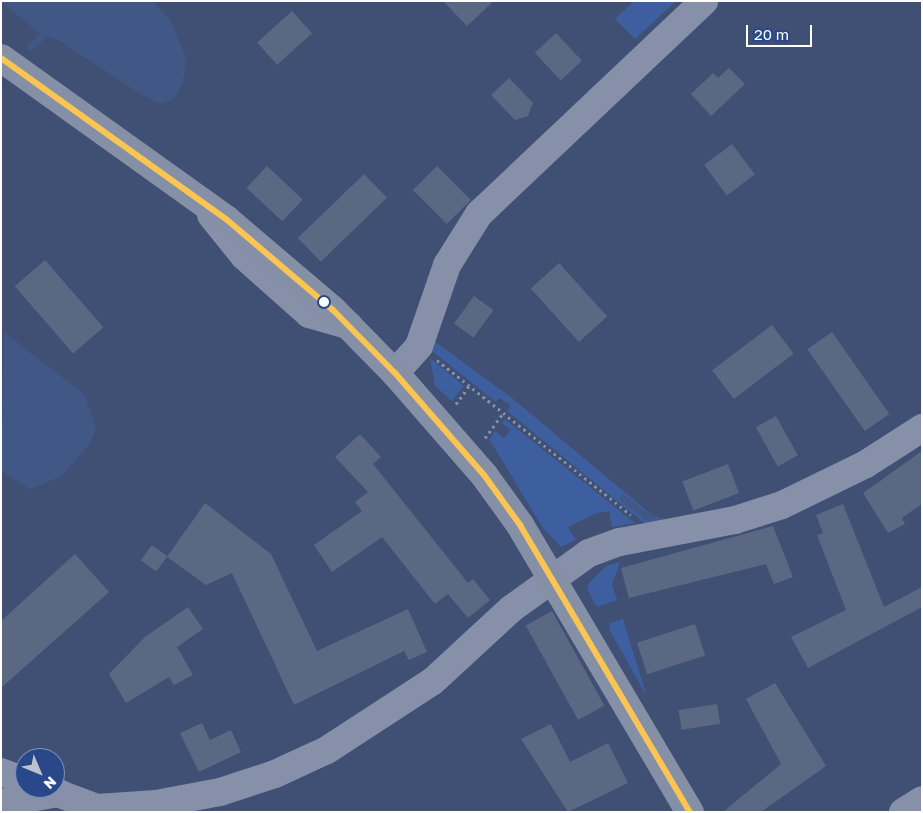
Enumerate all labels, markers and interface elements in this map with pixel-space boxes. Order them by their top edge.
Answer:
scale bar [748,15,814,47]
text: 20 m [754,25,789,43]
unlabelled marker [319,297,329,307]
north arrow [15,748,65,798]
text: N [40,773,60,793]

